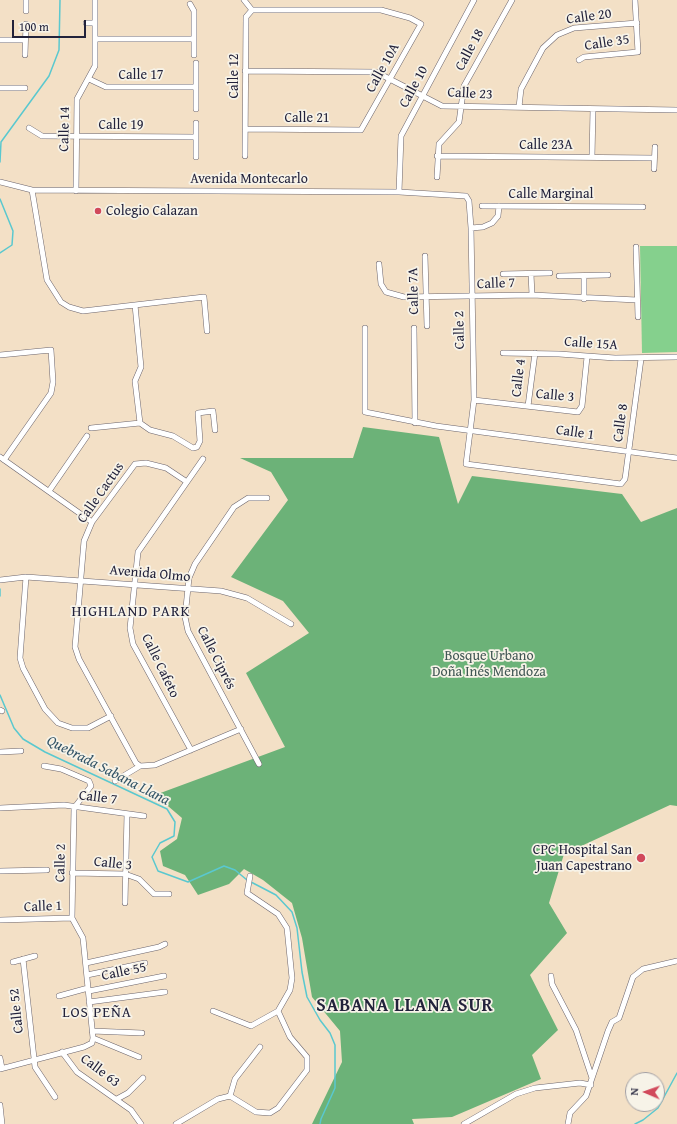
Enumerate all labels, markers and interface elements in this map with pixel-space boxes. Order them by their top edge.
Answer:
street label: Calle 20 [565,6,613,28]
scale bar [14,12,88,38]
text: 100 m [19,18,49,35]
street label: Calle 18 [452,26,488,74]
street label: Calle 35 [583,31,631,55]
street label: Calle 10A [363,40,403,96]
street label: Calle 12 [226,53,242,99]
street label: Calle 10 [396,63,432,111]
street label: Calle 17 [118,67,164,83]
street label: Calle 23 [447,84,493,104]
street label: Calle 14 [56,106,74,152]
street label: Calle 21 [284,110,330,126]
street label: Calle 19 [98,117,144,133]
street label: Calle 23A [519,137,573,153]
street label: Avenida Montecarlo [190,171,308,187]
street label: Calle Marginal [509,186,593,202]
place label: Colegio Calazan [106,203,198,219]
marker: Colegio Calazan [93,206,103,216]
street label: Calle 7A [405,267,423,315]
street label: Calle 7 [476,275,516,293]
street label: Calle 2 [451,311,469,349]
street label: Calle 15A [564,334,618,354]
street label: Calle 4 [508,358,530,398]
street label: Calle 3 [535,386,575,406]
street label: Calle 8 [610,403,632,443]
street label: Calle 1 [555,422,595,444]
street label: Calle Cactus [74,459,128,527]
street label: Avenida Olmo [109,562,191,586]
district label: HIGHLAND PARK [72,603,190,621]
street label: Calle Ciprés [193,624,239,692]
street label: Calle Cafeto [137,631,183,701]
park label: Bosque Urbano Doña Inés Mendoza [432,648,546,680]
water label: Quebrada Sabana Llana [43,732,173,810]
street label: Calle 7 [78,787,118,809]
place label: CPC Hospital San Juan Capestrano [533,842,632,874]
street label: Calle 2 [52,844,70,882]
marker: CPC Hospital San Juan Capestrano [635,852,647,864]
street label: Calle 3 [93,854,133,874]
street label: Calle 1 [23,898,63,916]
street label: Calle 55 [100,959,148,985]
street label: Calle 52 [6,988,28,1034]
district label: SABANA LLANA SUR [316,995,494,1017]
district label: LOS PEÑA [62,1004,132,1022]
street label: Calle 63 [77,1051,123,1091]
north arrow [625,1072,665,1112]
text: N [626,1088,642,1096]

